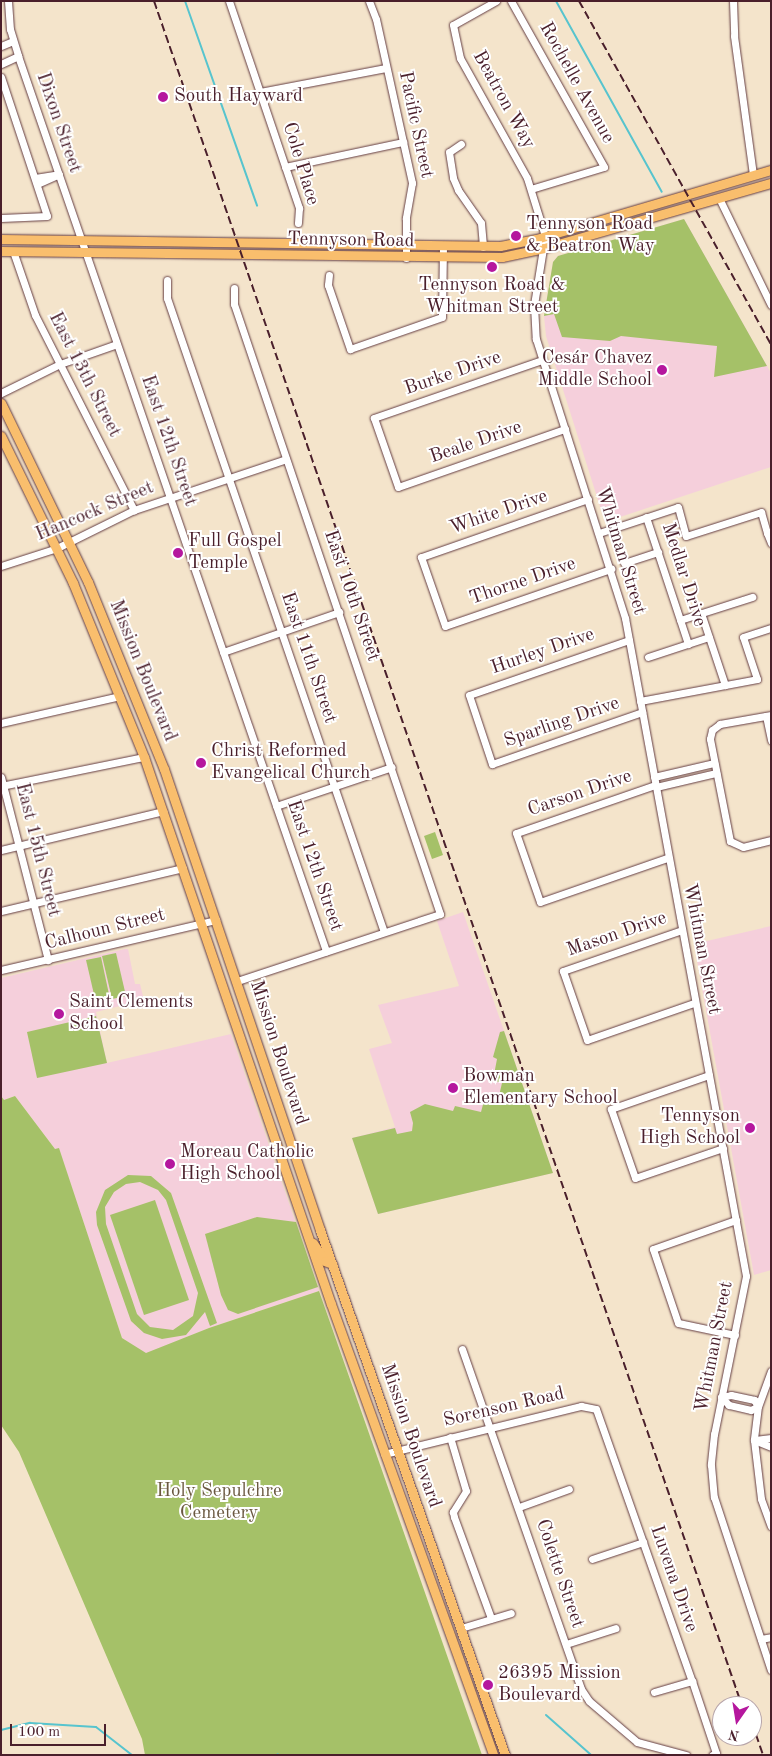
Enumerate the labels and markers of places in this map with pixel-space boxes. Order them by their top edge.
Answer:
place label: South Hayward [174,86,303,108]
marker: South Hayward [156,90,170,104]
place label: Tennyson Road & Beatron Way [526,214,655,258]
marker: Tennyson Road & Beatron Way [510,230,522,242]
marker: Tennyson Road & Whitman Street [486,261,498,273]
place label: Tennyson Road & Whitman Street [418,275,566,319]
place label: Cesár Chavez Middle School [538,348,652,392]
marker: Cesár Chavez Middle School [656,364,668,376]
place label: Full Gospel Temple [188,531,282,575]
marker: Full Gospel Temple [172,547,184,559]
place label: Christ Reformed Evangelical Church [211,741,370,785]
marker: Christ Reformed Evangelical Church [195,757,207,769]
place label: Saint Clements School [69,992,193,1036]
marker: Saint Clements School [53,1008,65,1020]
place label: Bowman Elementary School [463,1066,618,1110]
marker: Bowman Elementary School [447,1082,459,1094]
place label: Tennyson High School [640,1106,740,1150]
marker: Tennyson High School [744,1122,756,1134]
place label: Moreau Catholic High School [180,1142,314,1186]
marker: Moreau Catholic High School [164,1158,176,1170]
place label: 26395 Mission Boulevard [498,1663,621,1707]
marker: 26395 Mission Boulevard [482,1679,494,1691]

